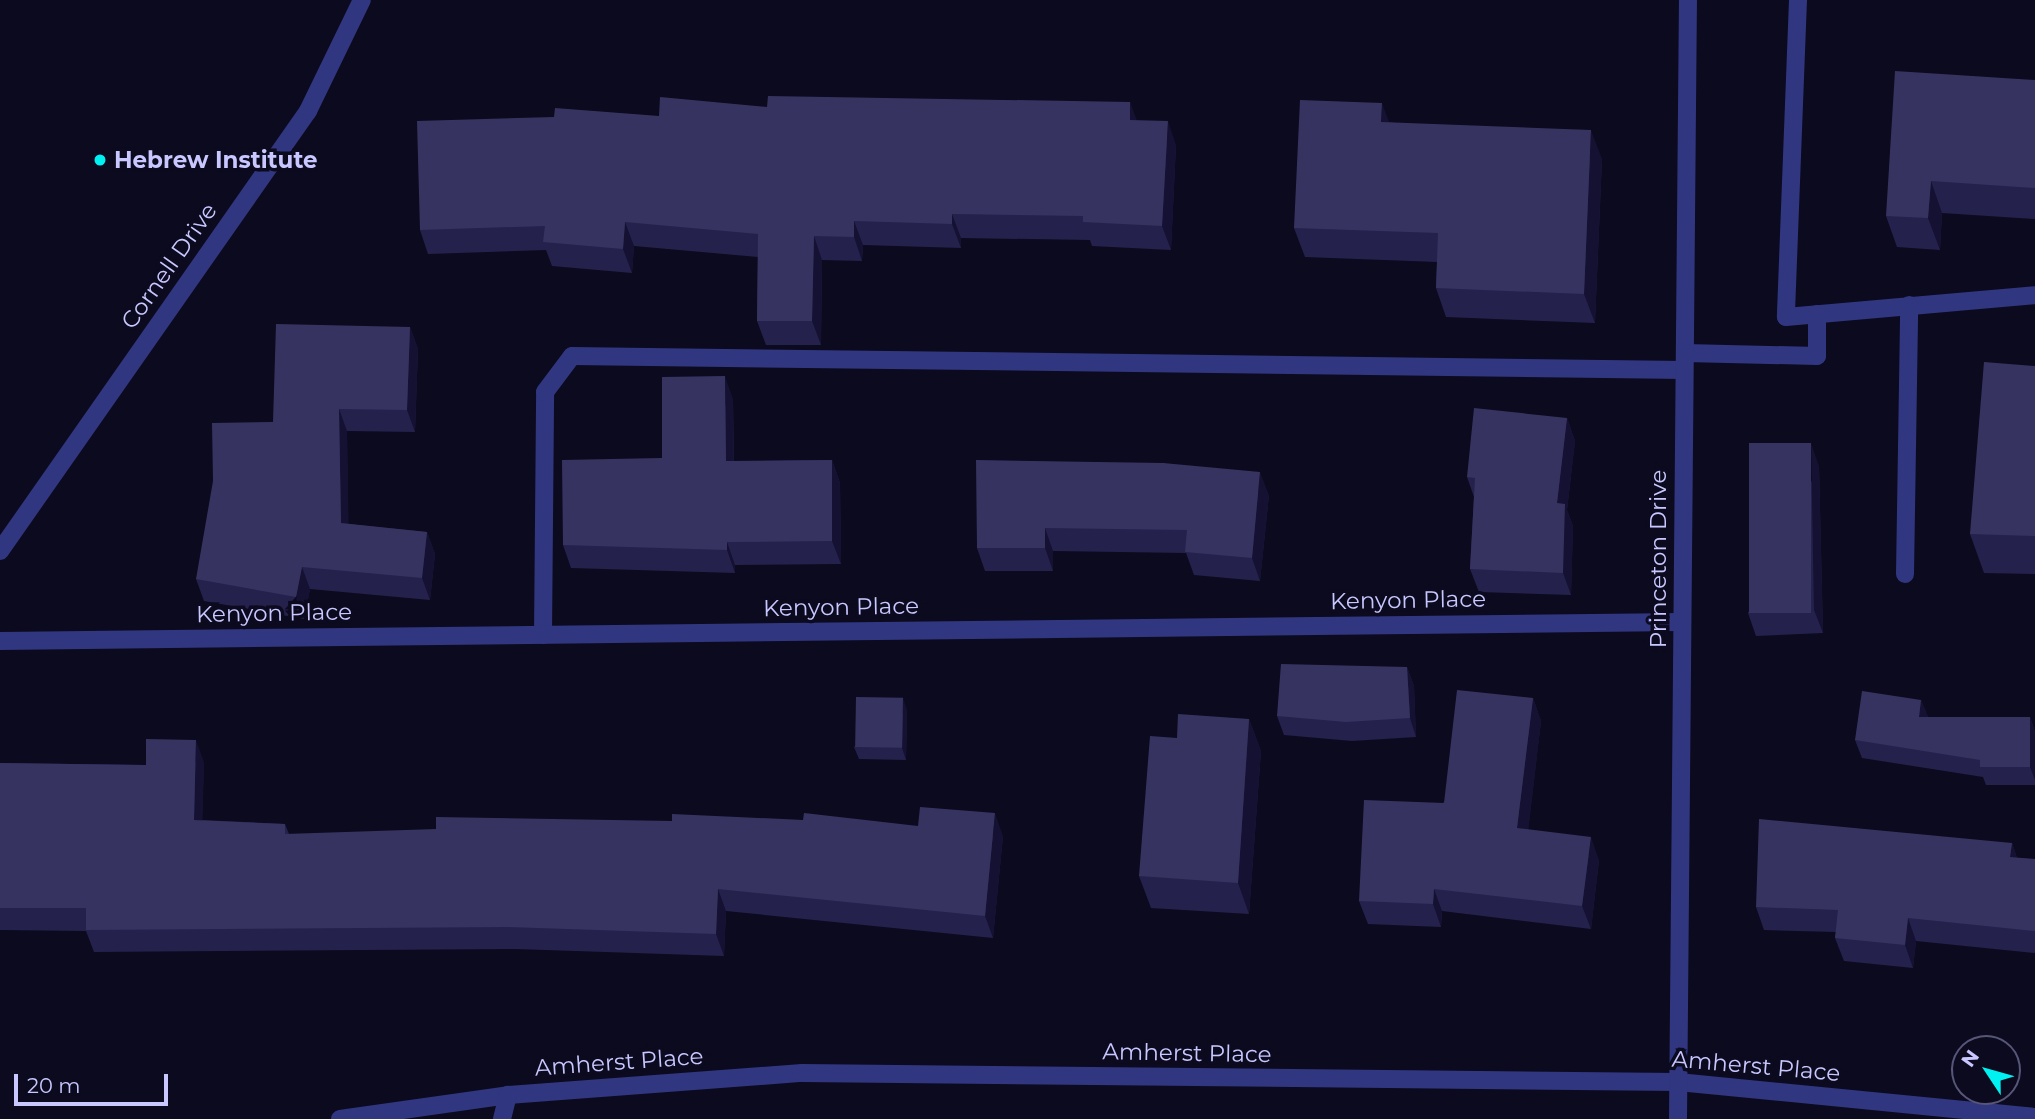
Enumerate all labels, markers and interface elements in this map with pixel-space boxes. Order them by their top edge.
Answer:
place label: Hebrew Institute [114,146,318,174]
marker: Hebrew Institute [92,152,108,168]
street label: Cornell Drive [115,198,223,334]
street label: Princeton Drive [1644,470,1672,648]
street label: Kenyon Place [1330,585,1486,615]
street label: Kenyon Place [763,592,919,622]
street label: Kenyon Place [196,598,352,628]
north arrow [1951,1035,2021,1105]
street label: Amherst Place [1102,1038,1272,1068]
street label: Amherst Place [534,1042,704,1082]
street label: Amherst Place [1671,1045,1841,1087]
text: N [1956,1046,1984,1072]
scale bar [18,1060,172,1104]
text: 20 m [27,1073,81,1098]

